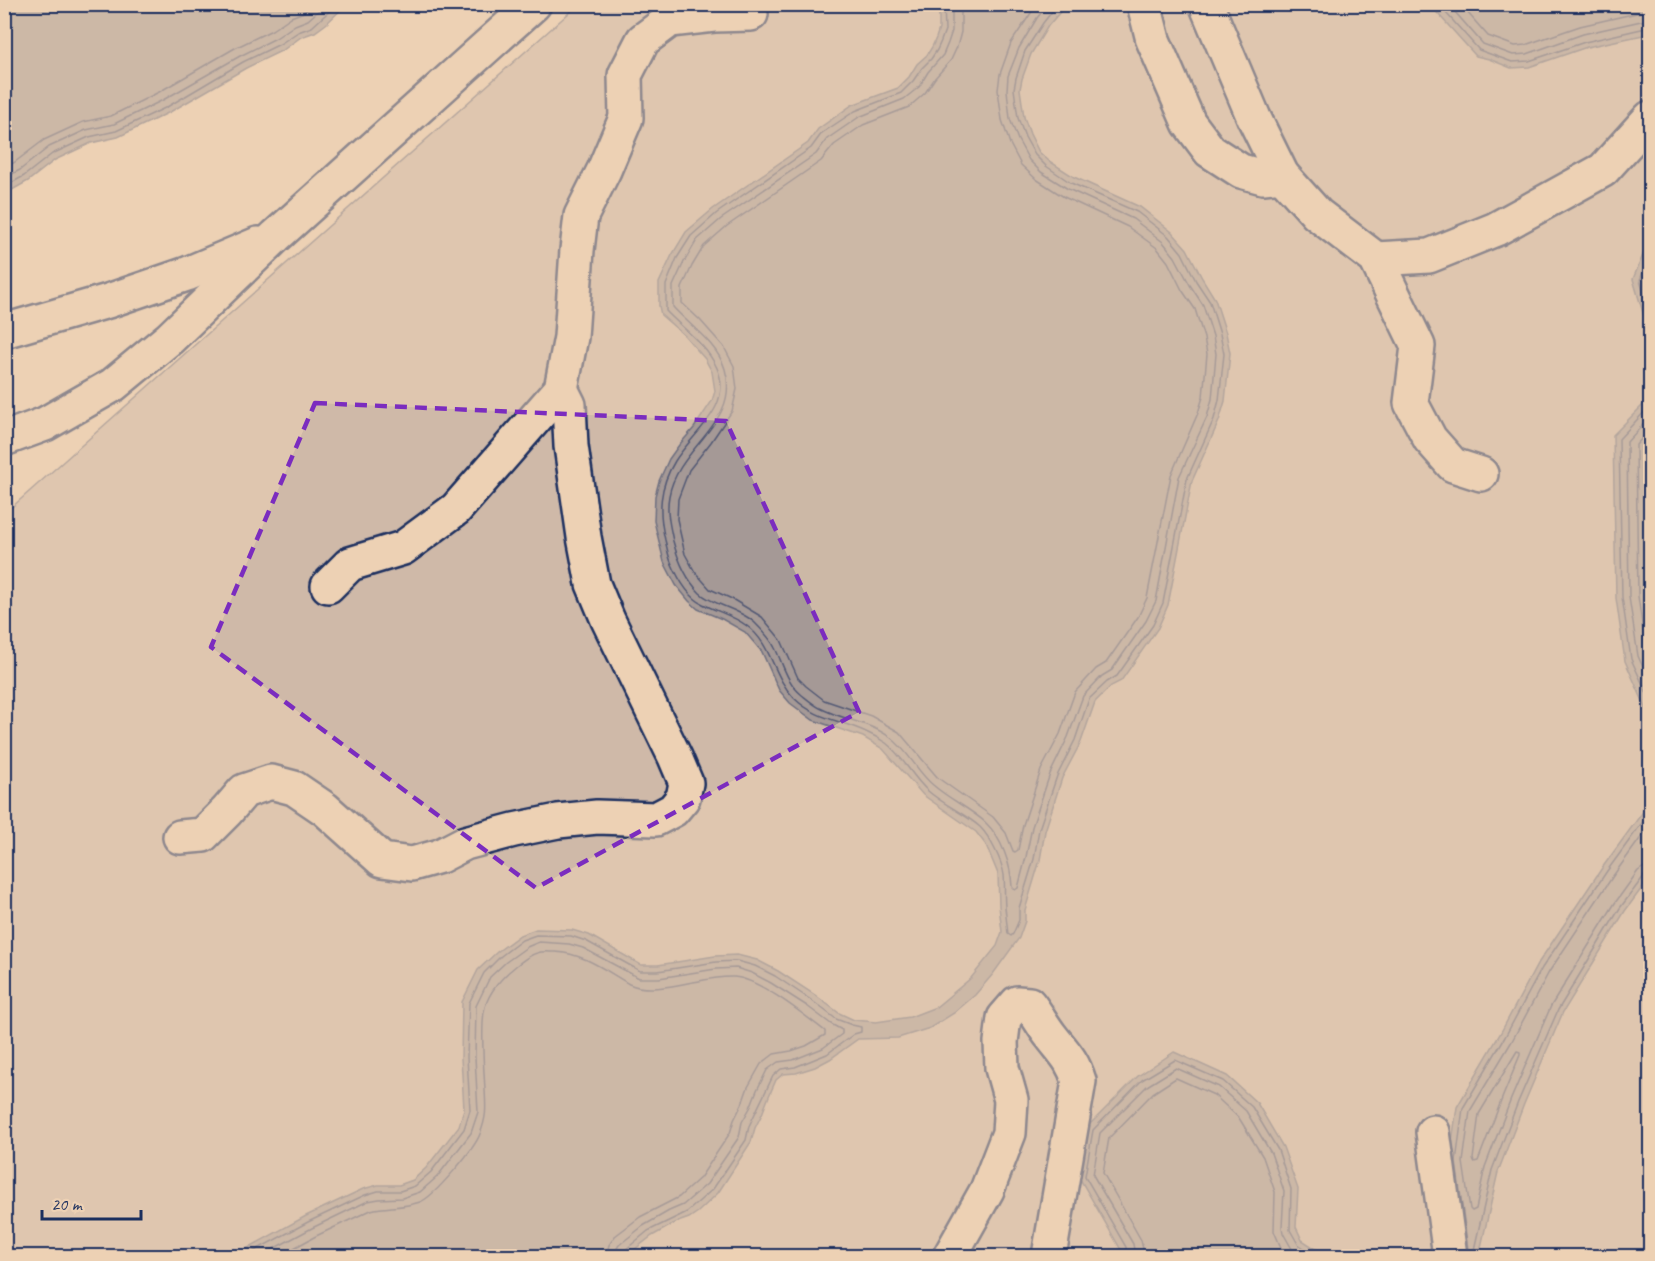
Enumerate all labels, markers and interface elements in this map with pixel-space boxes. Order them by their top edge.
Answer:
scale bar [42,1183,141,1221]
text: 20 m [51,1193,84,1215]

